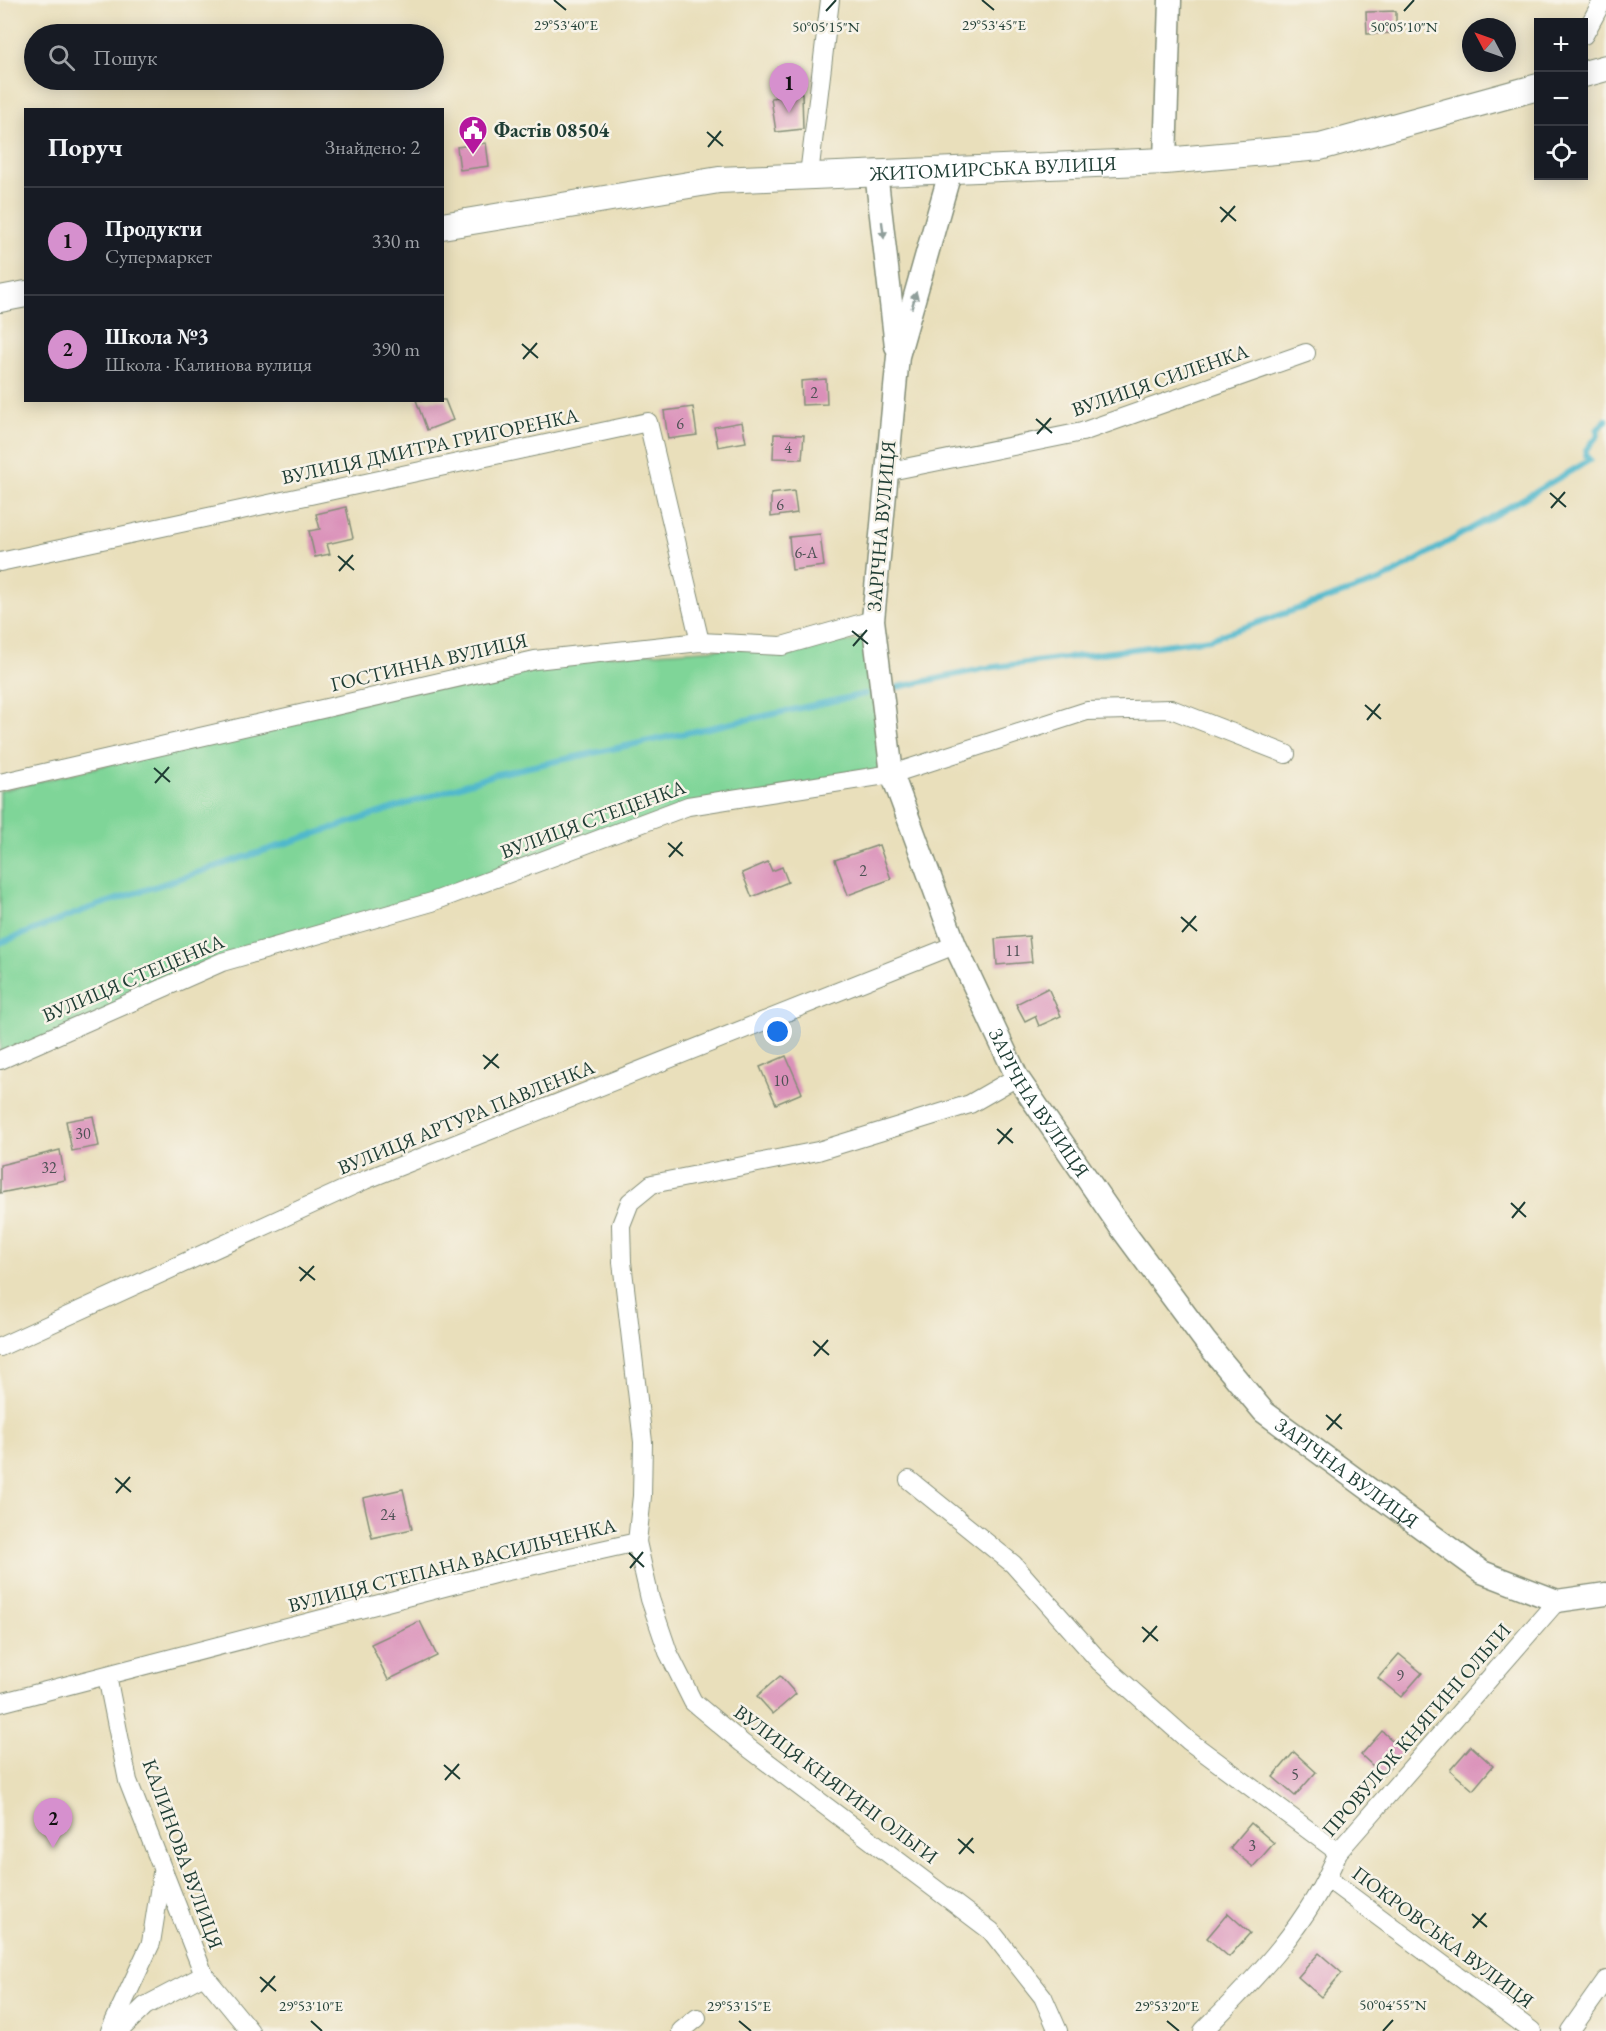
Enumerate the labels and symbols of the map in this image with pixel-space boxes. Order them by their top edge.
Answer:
text: 29°53'40"E [534,15,599,34]
text: 29°53'45"E [962,15,1027,34]
text: 50°05'15"N [792,17,860,36]
text: 50°05'10"N [1370,17,1438,36]
north arrow [1462,18,1516,72]
pin: 1 [770,63,808,113]
public building icon: Фастів 08504 [457,114,489,156]
place label: Фастів 08504 [494,117,610,143]
street label: ЖИТОМИРСЬКА ВУЛИЦЯ [868,150,1117,187]
one-way arrow [878,220,888,239]
one-way arrow [910,291,919,309]
street label: ВУЛИЦЯ СИЛЕНКА [1068,338,1252,422]
house number: 2 [810,382,818,403]
street label: ВУЛИЦЯ ДМИТРА ГРИГОРЕНКА [279,402,581,490]
house number: 6 [676,413,684,434]
house number: 4 [784,437,792,458]
street label: ЗАРІЧНА ВУЛИЦЯ [861,439,901,613]
house number: 6 [776,494,784,515]
house number: 6-А [794,542,818,563]
street label: ГОСТИННА ВУЛИЦЯ [328,627,530,697]
street label: ВУЛИЦЯ СТЕЦЕНКА [497,773,689,865]
house number: 2 [859,860,867,881]
street label: ВУЛИЦЯ СТЕЦЕНКА [38,928,228,1028]
house number: 11 [1005,940,1021,961]
your location [763,1017,792,1046]
street label: ЗАРІЧНА ВУЛИЦЯ [983,1024,1095,1182]
street label: ВУЛИЦЯ АРТУРА ПАВЛЕНКА [334,1053,598,1181]
house number: 10 [773,1070,789,1091]
house number: 30 [75,1123,91,1144]
house number: 32 [41,1157,57,1178]
street label: ЗАРІЧНА ВУЛИЦЯ [1270,1412,1424,1534]
house number: 24 [380,1504,396,1525]
street label: ВУЛИЦЯ СТЕПАНА ВАСИЛЬЧЕНКА [285,1512,619,1618]
street label: ПРОВУЛОК КНЯГИНІ ОЛЬГИ [1316,1618,1516,1842]
house number: 9 [1396,1665,1404,1686]
street label: ВУЛИЦЯ КНЯГИНІ ОЛЬГИ [729,1699,943,1869]
street label: КАЛИНОВА ВУЛИЦЯ [137,1755,229,1953]
house number: 5 [1291,1764,1299,1785]
pin: 2 [34,1798,72,1848]
house number: 3 [1248,1835,1256,1856]
street label: ПОКРОВСЬКА ВУЛИЦЯ [1347,1860,1539,2014]
text: 50°04'55"N [1359,1995,1427,2014]
text: 29°53'10"E [279,1996,344,2015]
text: 29°53'15"E [707,1996,772,2015]
text: 29°53'20"E [1135,1996,1200,2015]

